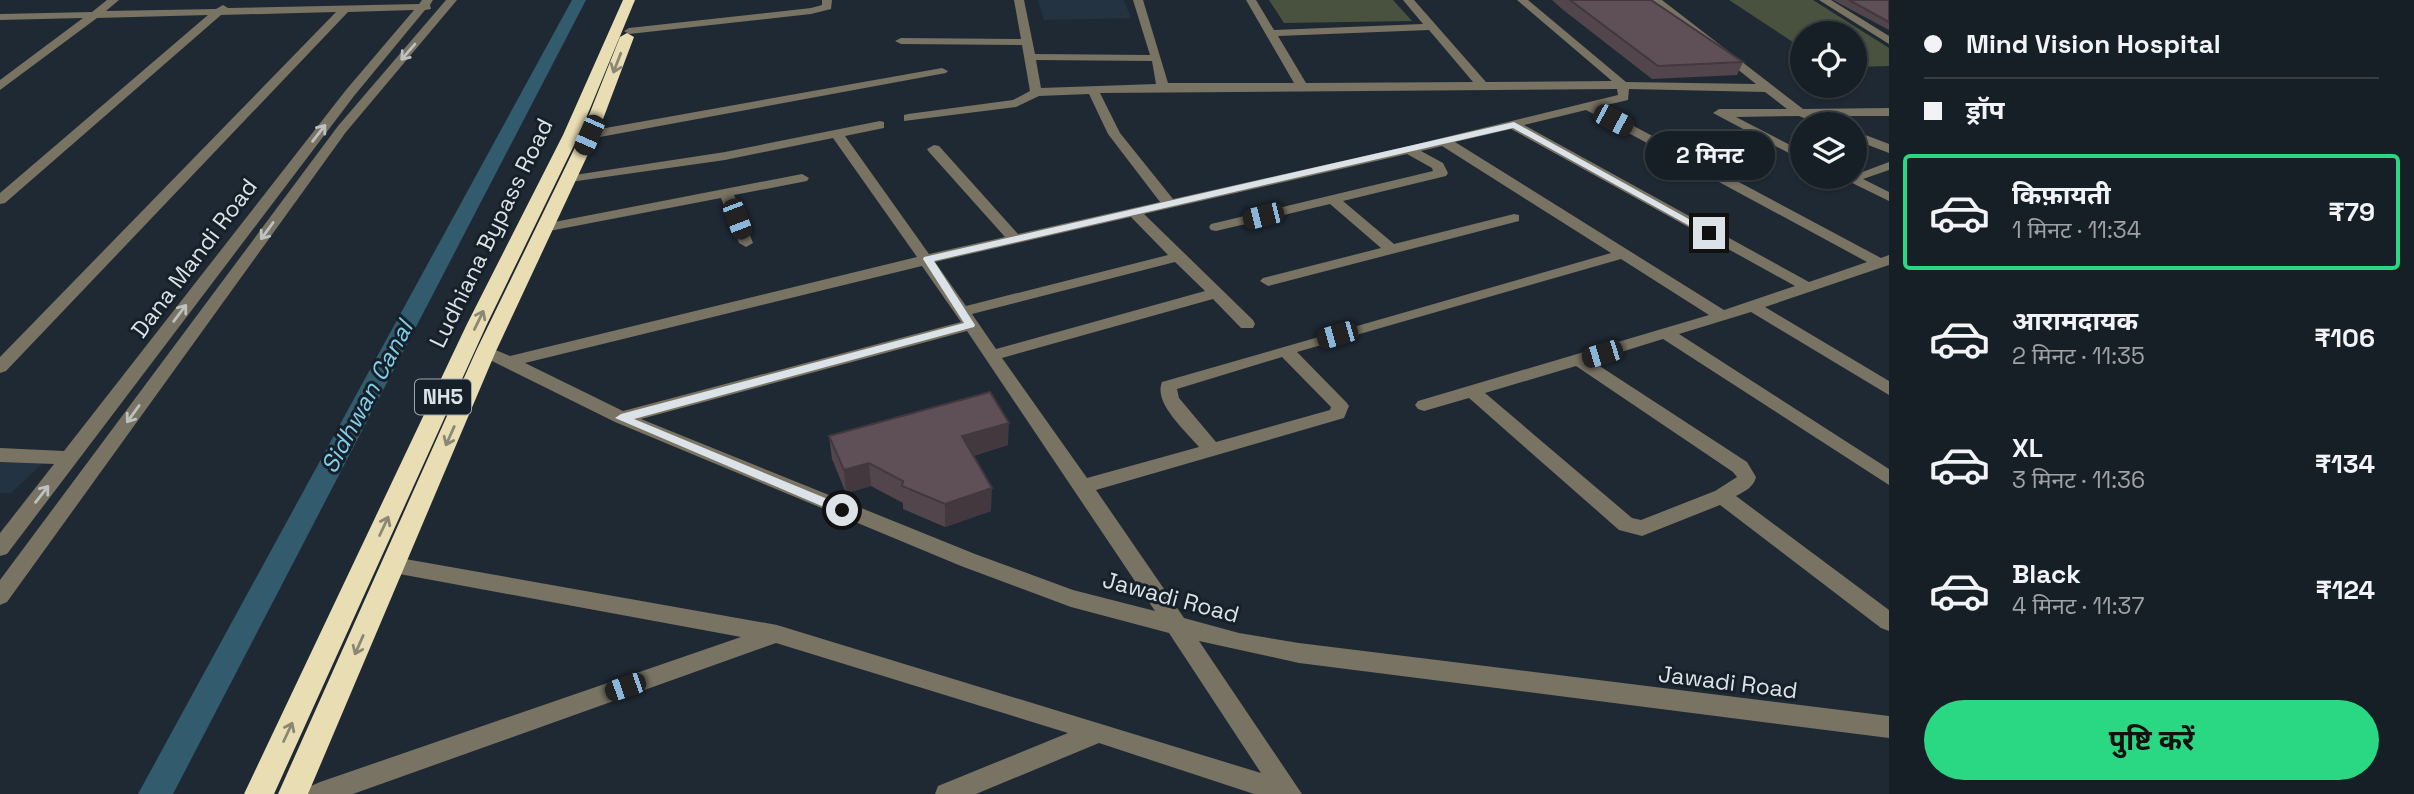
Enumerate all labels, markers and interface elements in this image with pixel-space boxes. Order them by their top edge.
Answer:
map controls [1790,21,1867,189]
button: locate [1790,21,1867,98]
text: Mind Vision Hospital [1966,27,2221,61]
one-way arrow [400,43,416,61]
one-way arrow [609,51,622,73]
text: ड्रॉप [1966,93,2004,127]
car [1590,101,1637,139]
car [571,112,608,158]
button: layers [1790,112,1867,189]
street label: Ludhiana Bypass Road [422,113,560,353]
one-way arrow [311,124,326,142]
callout: 2 मिनट [1644,132,1774,180]
text: 2 मिनट [1676,140,1744,170]
street label: Dana Mandi Road [124,172,264,344]
text: किफ़ायती [2012,178,2111,212]
icon: car [1928,181,1991,244]
text: ₹79 [2328,195,2375,229]
car [720,196,755,242]
car [1241,201,1286,231]
text: 1 मिनट · 11:34 [2012,215,2141,245]
route end [1693,217,1725,249]
one-way arrow [260,221,275,240]
text: आरामदायक [2012,304,2138,338]
one-way arrow [173,305,188,323]
icon: car [1928,307,1991,370]
one-way arrow [473,310,487,331]
water label: Sidhwan Canal [313,313,421,478]
car [1314,319,1361,351]
text: ₹106 [2314,321,2375,355]
car [1579,338,1626,370]
text: 2 मिनट · 11:35 [2012,341,2145,371]
road number: NH5 [415,380,471,414]
one-way arrow [126,404,140,423]
one-way arrow [443,425,456,446]
text: XL [2012,431,2043,465]
icon: car [1928,433,1991,496]
text: ₹134 [2315,447,2375,481]
text: 3 मिनट · 11:36 [2012,465,2145,495]
one-way arrow [34,485,49,503]
route start [826,494,858,526]
one-way arrow [377,516,391,537]
text: Black [2012,557,2081,591]
icon: car [1928,559,1991,622]
street label: Jawadi Road [1099,564,1243,630]
text: ₹124 [2316,573,2375,607]
text: 4 मिनट · 11:37 [2012,591,2144,621]
one-way arrow [352,633,365,655]
street label: Jawadi Road [1657,659,1799,705]
car [602,670,649,704]
button: पुष्टि करें [1924,700,2379,780]
one-way arrow [281,722,295,743]

